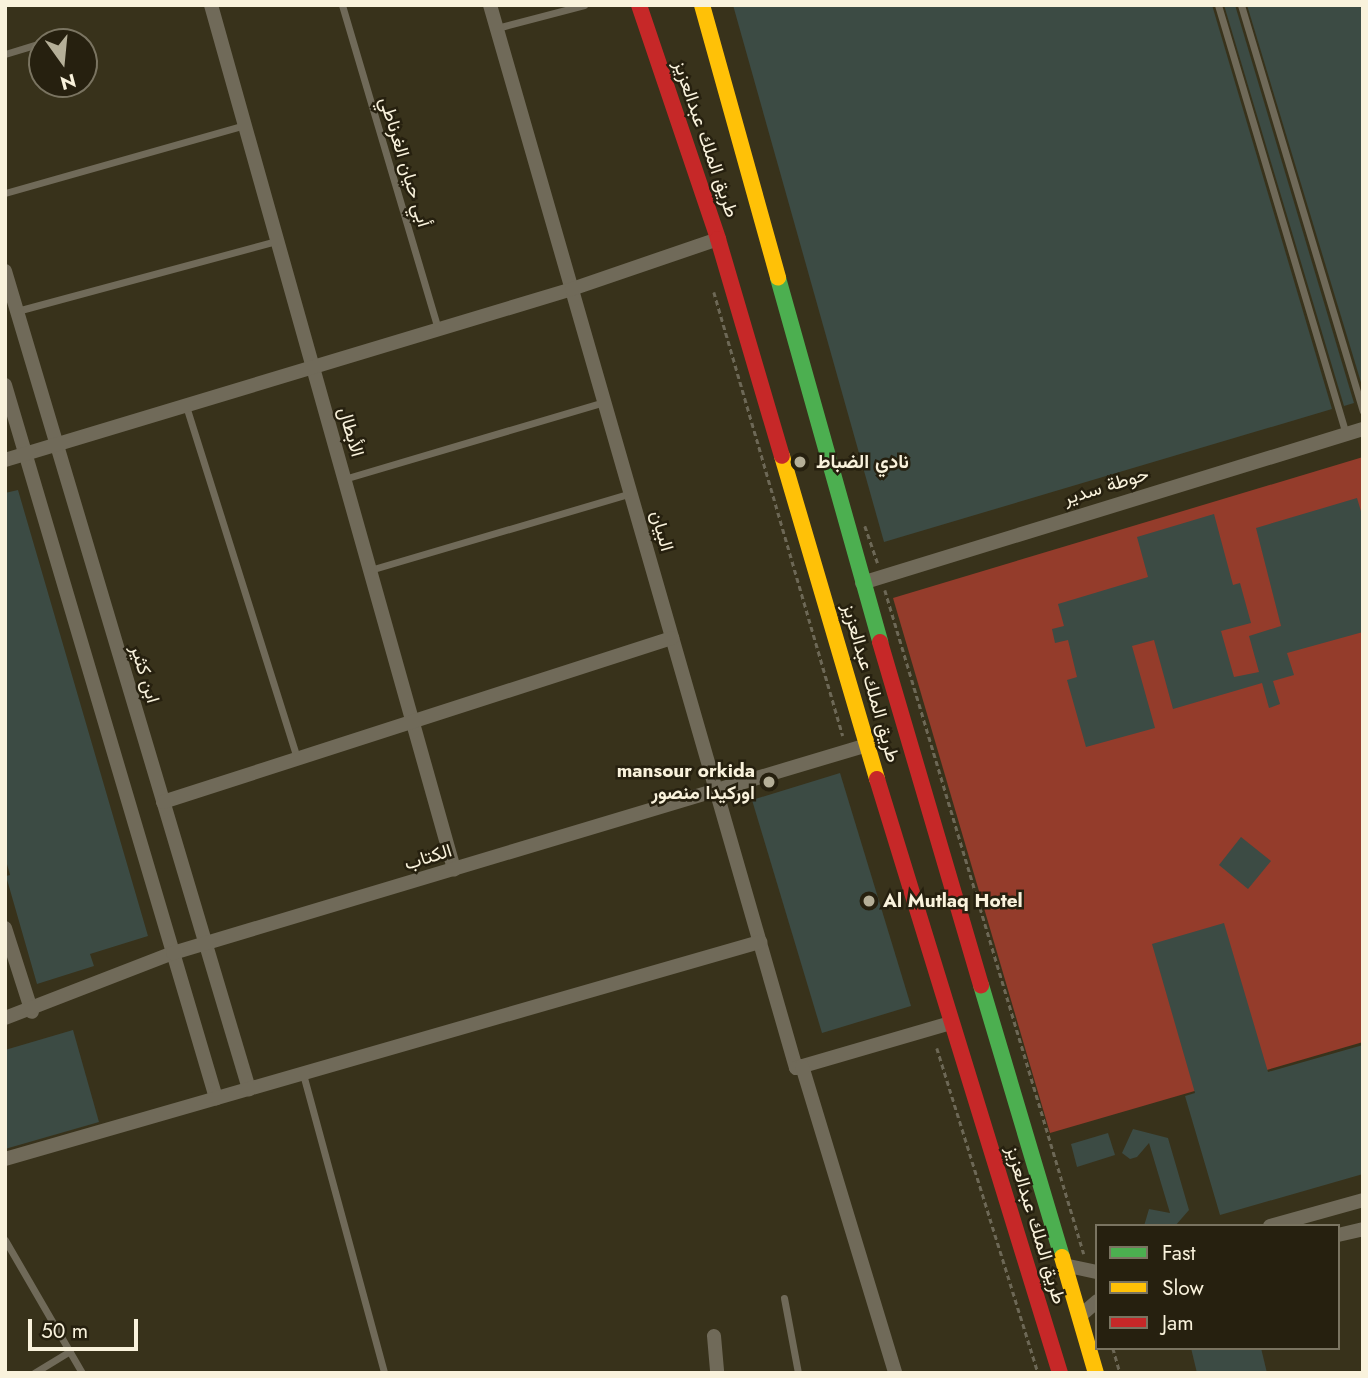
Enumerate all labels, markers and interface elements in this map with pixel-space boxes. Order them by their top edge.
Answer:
north arrow [28,28,98,98]
street label: طريق الملك عبدالعزيز [668,58,744,220]
text: N [57,67,79,97]
street label: أبي حيان الغرناطي [374,94,436,230]
street label: الأبطال [333,404,369,460]
place label: نادي الضباط [816,451,909,473]
marker: نادي الضباط [790,452,810,472]
street label: حوطة سدير [1061,462,1151,510]
street label: البيان [645,508,679,554]
street label: طريق الملك عبدالعزيز [837,601,905,765]
street label: ابن كثير [125,642,165,706]
place label: mansour orkida اوركيدا منصور [617,760,755,804]
marker: mansour orkida اوركيدا منصور [761,774,777,790]
street label: الكتاب [402,839,454,875]
place label: Al Mutlaq Hotel [883,890,1023,912]
marker: Al Mutlaq Hotel [861,893,877,909]
street label: طريق الملك عبدالعزيز [1001,1143,1071,1307]
legend [1095,1224,1340,1350]
text: Fast [1162,1238,1195,1268]
text: Slow [1162,1273,1204,1303]
scale bar [32,1304,142,1348]
text: Jam [1162,1308,1194,1338]
text: 50 m [41,1316,88,1346]

